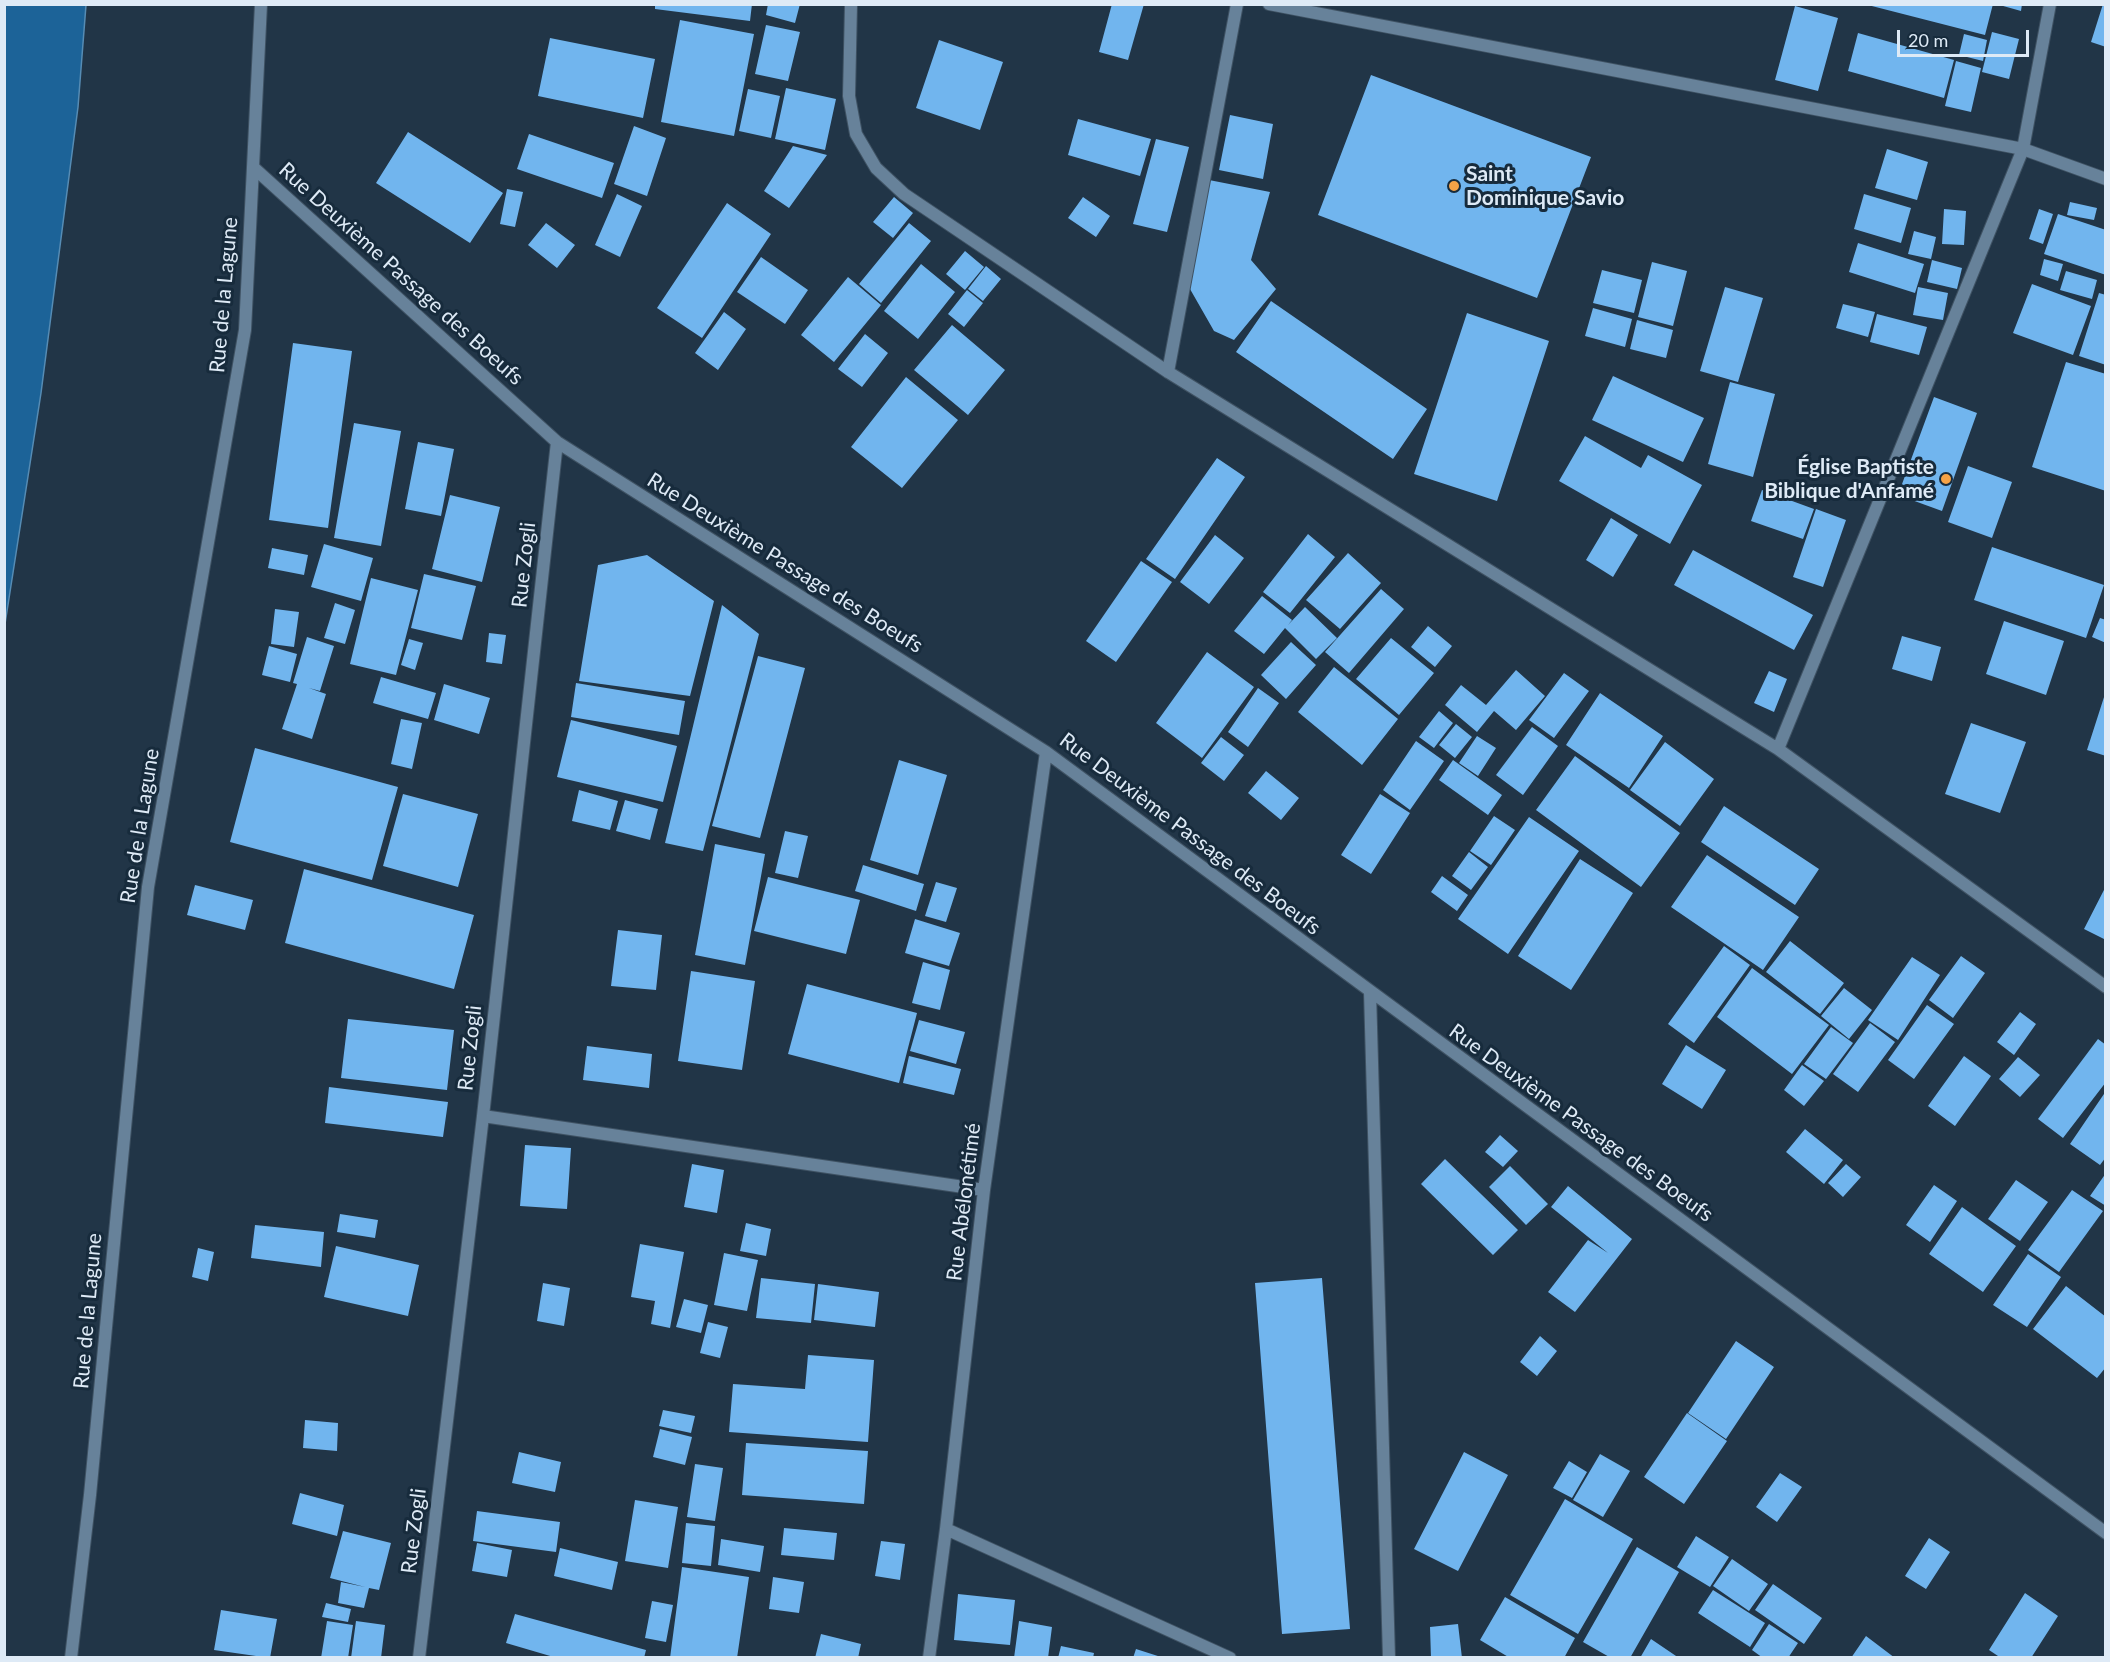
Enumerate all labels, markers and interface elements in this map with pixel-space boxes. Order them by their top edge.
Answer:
scale bar [1900,18,2032,56]
text: 20 m [1908,29,1948,51]
street label: Rue Deuxième Passage des Boeufs [274,157,528,391]
place label: Saint Dominique Savio [1466,161,1624,211]
marker: Saint Dominique Savio [1447,179,1461,193]
street label: Rue de la Lagune [205,216,243,374]
place label: Église Baptiste Biblique d'Anfamé [1764,454,1934,504]
street label: Rue Deuxième Passage des Boeufs [643,467,927,659]
marker: Église Baptiste Biblique d'Anfamé [1939,472,1953,486]
street label: Rue Zogli [507,521,541,609]
street label: Rue Deuxième Passage des Boeufs [1055,728,1325,940]
street label: Rue de la Lagune [115,747,165,905]
street label: Rue Zogli [453,1004,487,1092]
street label: Rue Deuxième Passage des Boeufs [1444,1019,1718,1227]
street label: Rue Abélonétimé [942,1122,986,1282]
street label: Rue de la Lagune [69,1232,107,1390]
street label: Rue Zogli [396,1487,432,1575]

